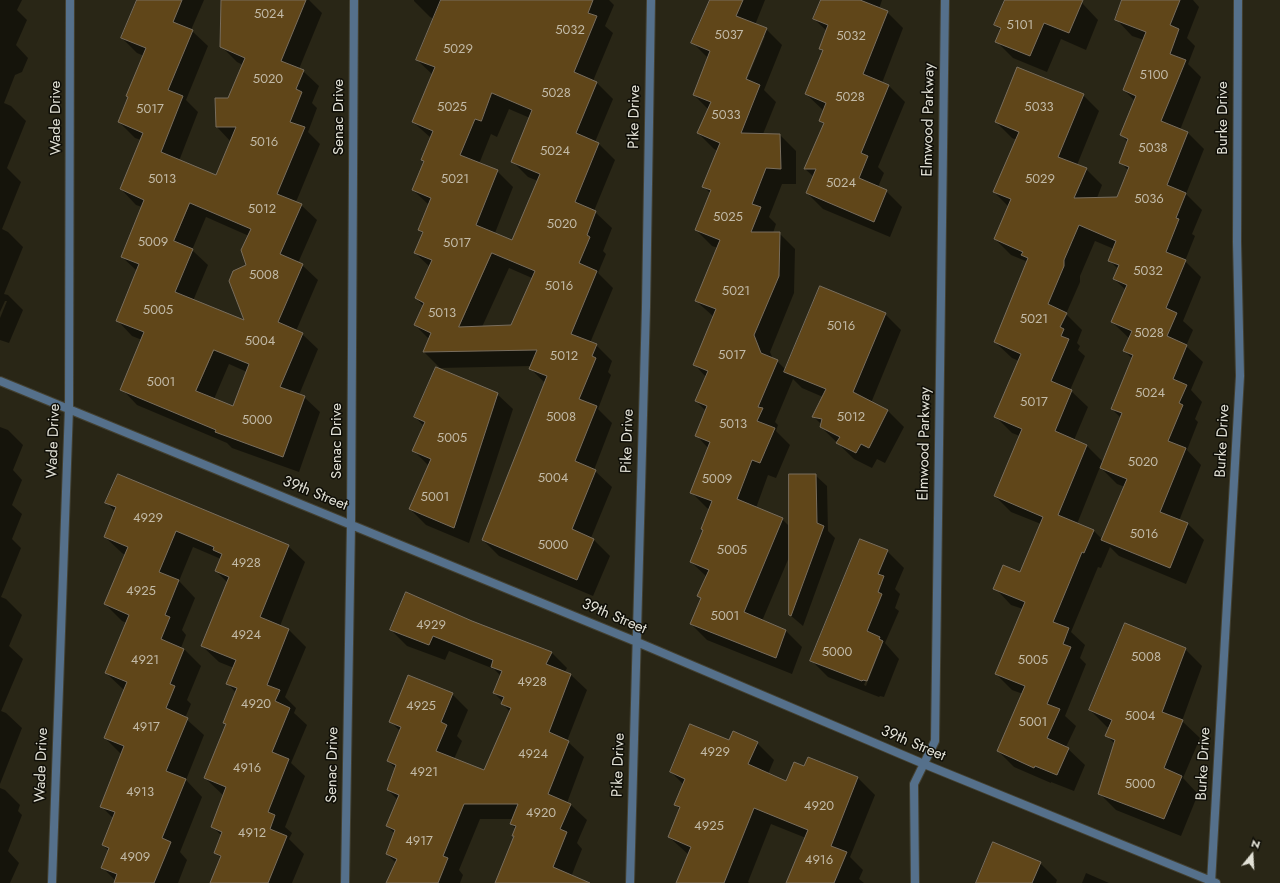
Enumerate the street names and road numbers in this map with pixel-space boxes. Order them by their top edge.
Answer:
street label: Elmwood Parkway [919,63,939,177]
street label: Senac Drive [330,79,348,155]
street label: Wade Drive [47,81,65,155]
street label: Burke Drive [1214,81,1232,155]
street label: Pike Drive [625,85,645,149]
street label: Elmwood Parkway [915,387,935,501]
street label: Wade Drive [44,403,64,479]
street label: Senac Drive [328,403,346,479]
street label: Burke Drive [1212,404,1234,478]
street label: Pike Drive [618,409,638,473]
street label: 39th Street [280,473,350,515]
street label: 39th Street [579,595,649,639]
street label: 39th Street [878,722,948,766]
street label: Wade Drive [32,727,52,803]
street label: Senac Drive [323,727,343,803]
street label: Burke Drive [1193,727,1215,801]
street label: Pike Drive [609,733,629,797]

